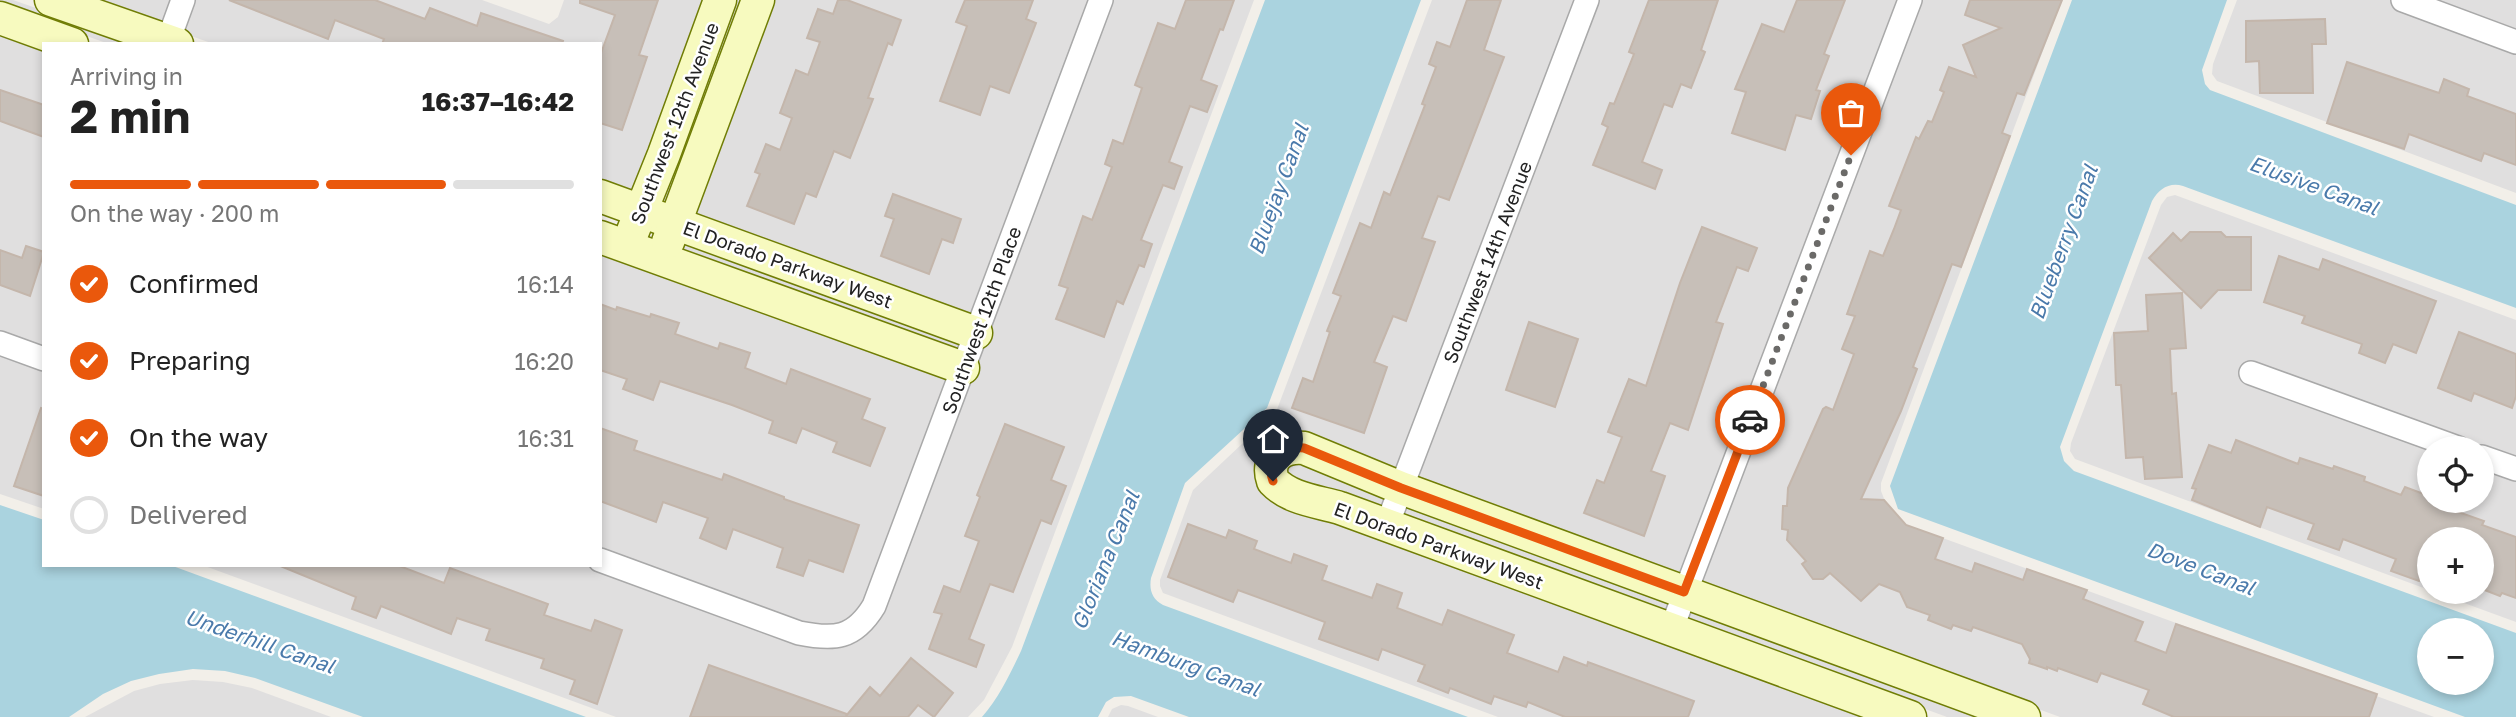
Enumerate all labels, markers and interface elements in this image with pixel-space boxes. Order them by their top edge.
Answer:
street label: Southwest 12th Avenue [625,19,723,227]
text: Arriving in [70,62,183,90]
pin [1821,83,1881,155]
text: 16:37–16:42 [422,86,574,117]
text: 2 min [70,88,190,143]
icon: bag [1832,94,1870,132]
water label: Bluejay Canal [1242,119,1314,258]
water label: Elusive Canal [2246,150,2383,221]
street label: Southwest 14th Avenue [1438,158,1536,366]
water label: Blueberry Canal [2023,160,2103,323]
text: On the way · 200 m [70,199,279,227]
street label: El Dorado Parkway West [680,215,896,313]
street label: Southwest 12th Place [936,223,1026,417]
icon: check [70,265,108,303]
text: Confirmed [129,268,259,299]
text: 16:14 [517,270,574,298]
icon: check [70,342,108,380]
text: Preparing [129,345,251,376]
text: 16:20 [514,347,574,375]
courier [1715,385,1785,455]
icon: car [1731,401,1769,439]
pin [1243,409,1303,481]
icon: check [70,419,108,457]
icon: home [1254,420,1292,458]
text: On the way [129,422,268,453]
text: 16:31 [517,424,574,452]
map controls [2417,436,2494,695]
button: locate [2417,436,2494,513]
water label: Gloriana Canal [1065,486,1145,633]
street label: El Dorado Parkway West [1331,496,1547,594]
text: Delivered [129,499,248,530]
button: + [2417,527,2494,604]
water label: Dove Canal [2143,536,2260,601]
water label: Underhill Canal [182,603,339,679]
button: − [2417,618,2494,695]
water label: Hamburg Canal [1108,624,1265,702]

